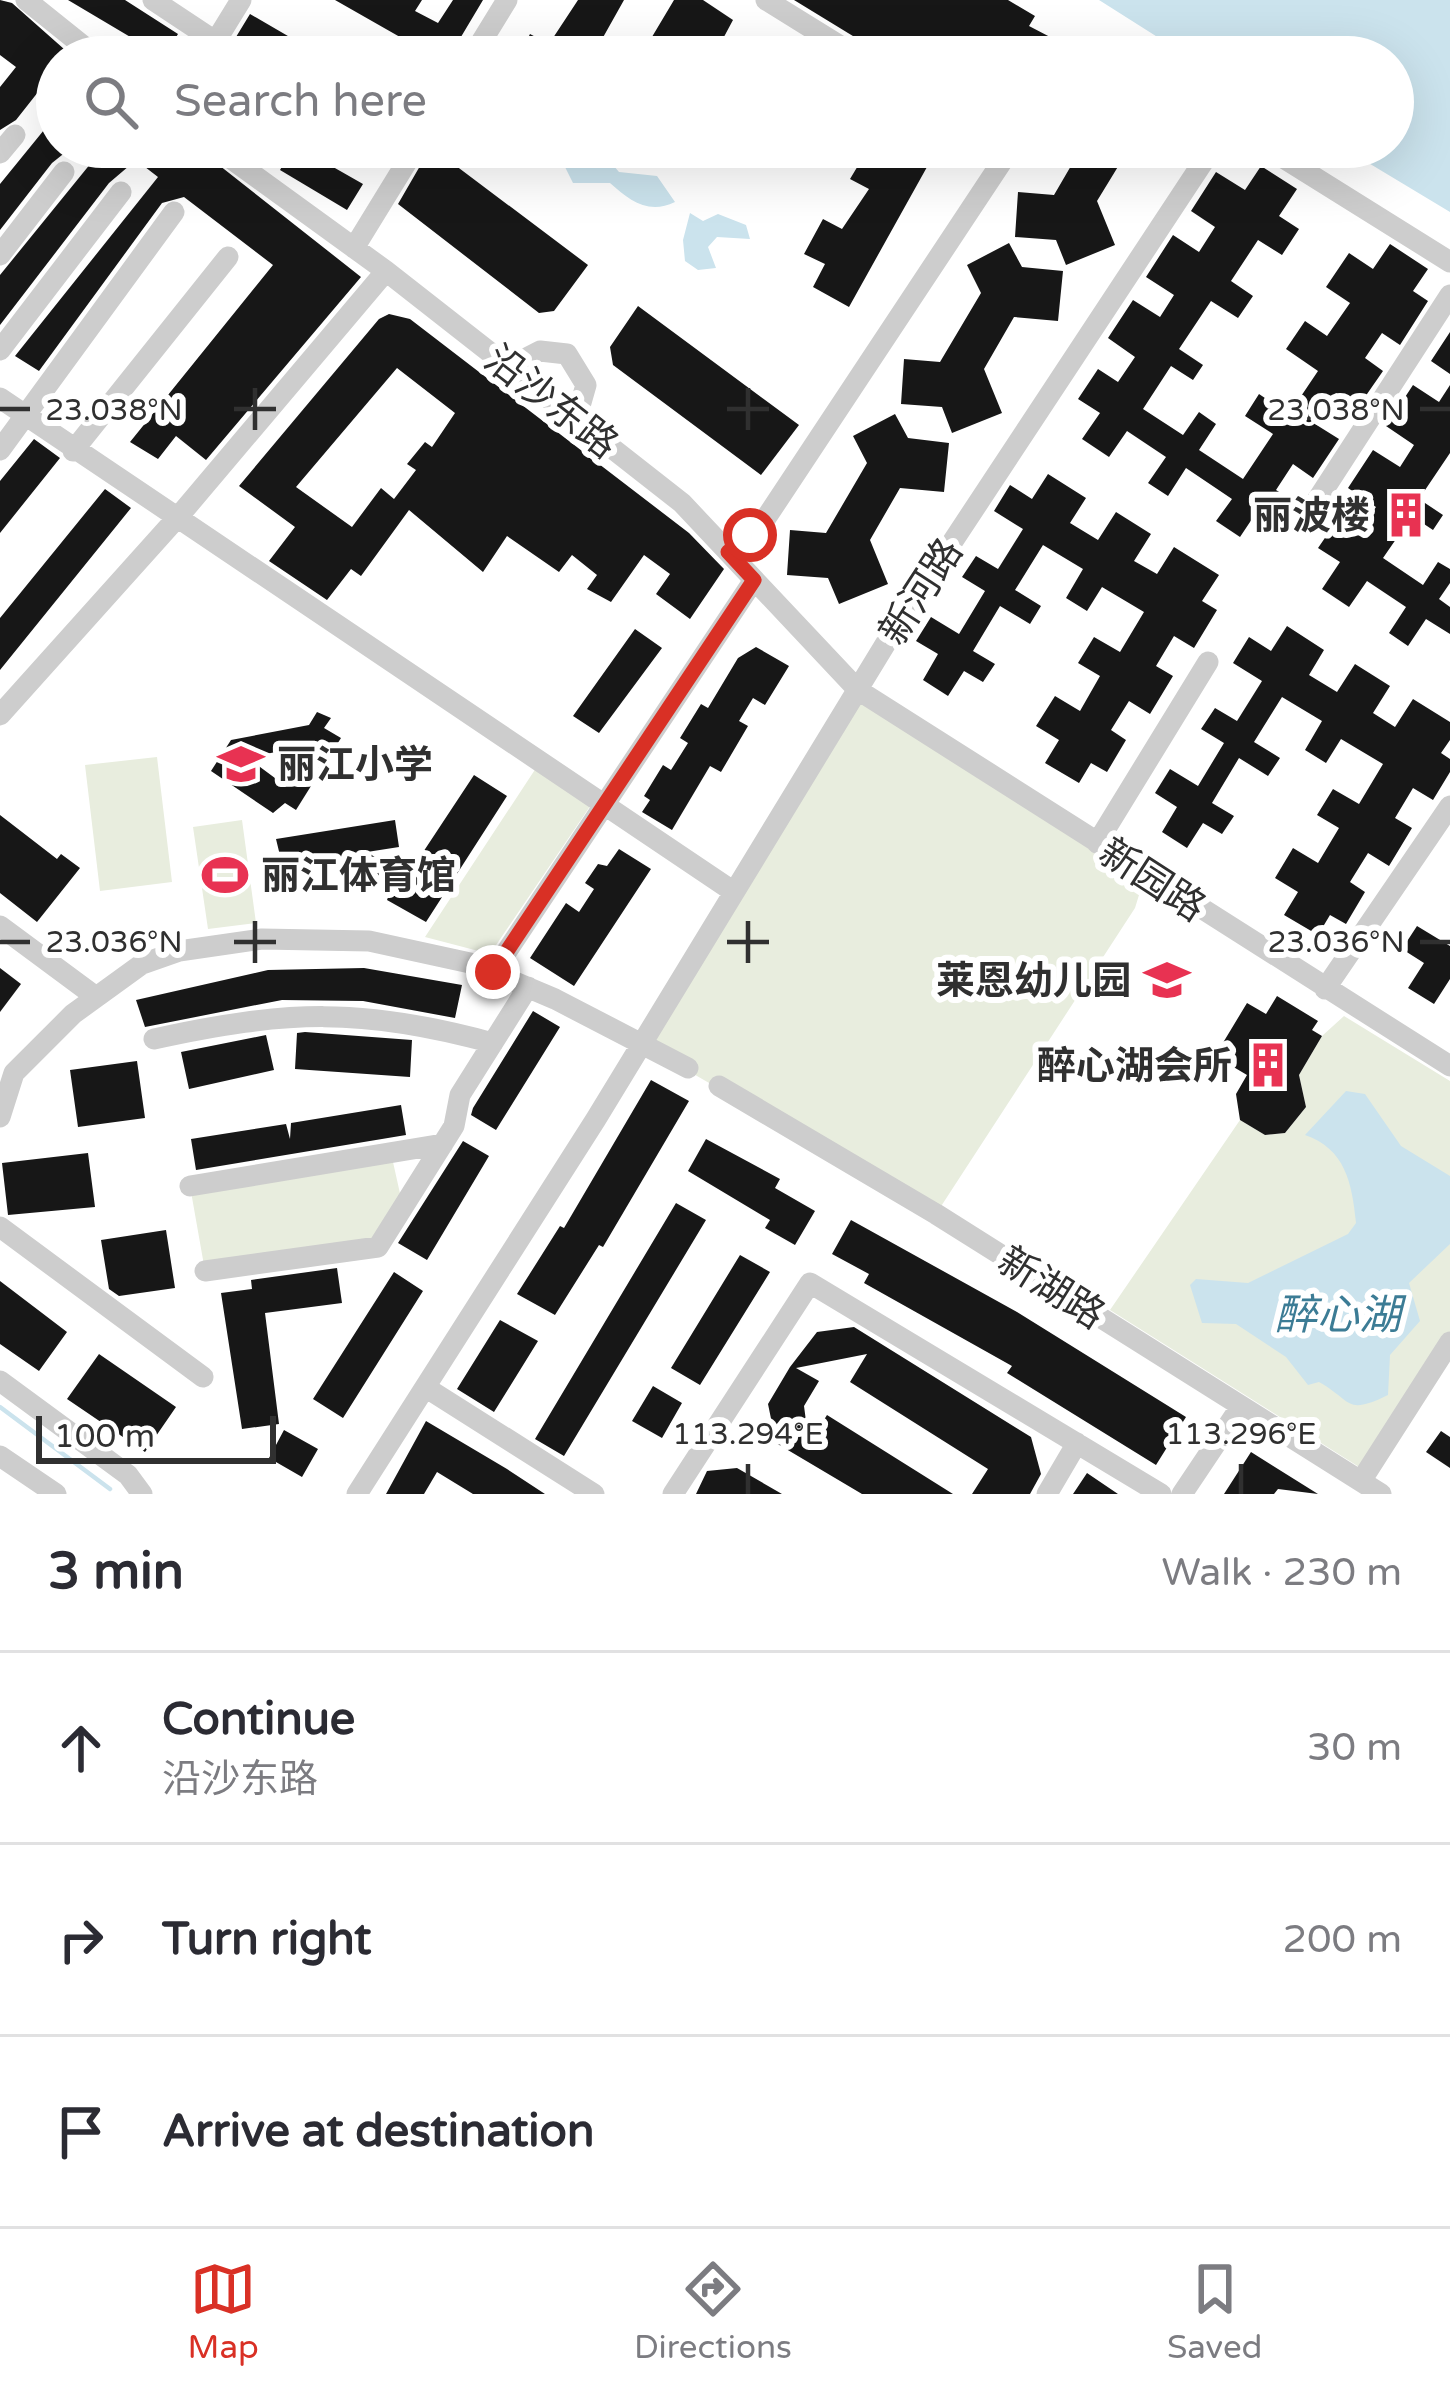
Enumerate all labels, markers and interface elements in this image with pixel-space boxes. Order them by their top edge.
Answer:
search box [36,36,1414,168]
icon: search [78,69,144,135]
text: Search here [174,75,427,129]
street label: 沿沙东路 [475,336,627,469]
text: 23.038°N [45,392,183,429]
text: 23.038°N [1267,392,1405,429]
building icon: 丽波楼 [1381,490,1431,540]
place label: 丽波楼 [1253,493,1370,540]
route start [723,508,777,562]
street label: 新河路 [870,530,973,654]
school or university icon: 丽江小学 [216,739,266,789]
place label: 丽江小学 [277,742,433,789]
street label: 新园路 [1090,829,1214,932]
sports icon: 丽江体育馆 [200,850,250,900]
place label: 丽江体育馆 [261,853,456,900]
text: 23.036°N [45,924,183,961]
text: 23.036°N [1267,924,1405,961]
route end [466,945,520,999]
school or university icon: 莱恩幼儿园 [1142,955,1192,1005]
place label: 莱恩幼儿园 [936,958,1131,1005]
building icon: 醉心湖会所 [1243,1040,1293,1090]
place label: 醉心湖会所 [1037,1043,1232,1090]
street label: 新湖路 [989,1237,1113,1339]
water label: 醉心湖 [1275,1290,1407,1341]
scale bar [36,1410,276,1463]
text: 113.294°E [672,1416,824,1453]
text: 113.296°E [1165,1416,1317,1453]
text: 100 m [54,1417,155,1456]
text: 3 min [48,1541,184,1603]
text: Walk · 230 m [1161,1549,1402,1596]
text: Continue [162,1693,355,1747]
icon: ahead [48,1715,114,1781]
text: 30 m [1307,1724,1402,1771]
text: 沿沙东路 [162,1756,318,1803]
icon: right [48,1907,114,1973]
text: Turn right [162,1913,371,1967]
text: 200 m [1283,1916,1402,1963]
icon: arrive [48,2099,114,2165]
text: Arrive at destination [162,2105,594,2159]
tab: Map [188,2256,259,2367]
tab: Directions [634,2256,792,2367]
tab: Saved [1167,2256,1262,2367]

